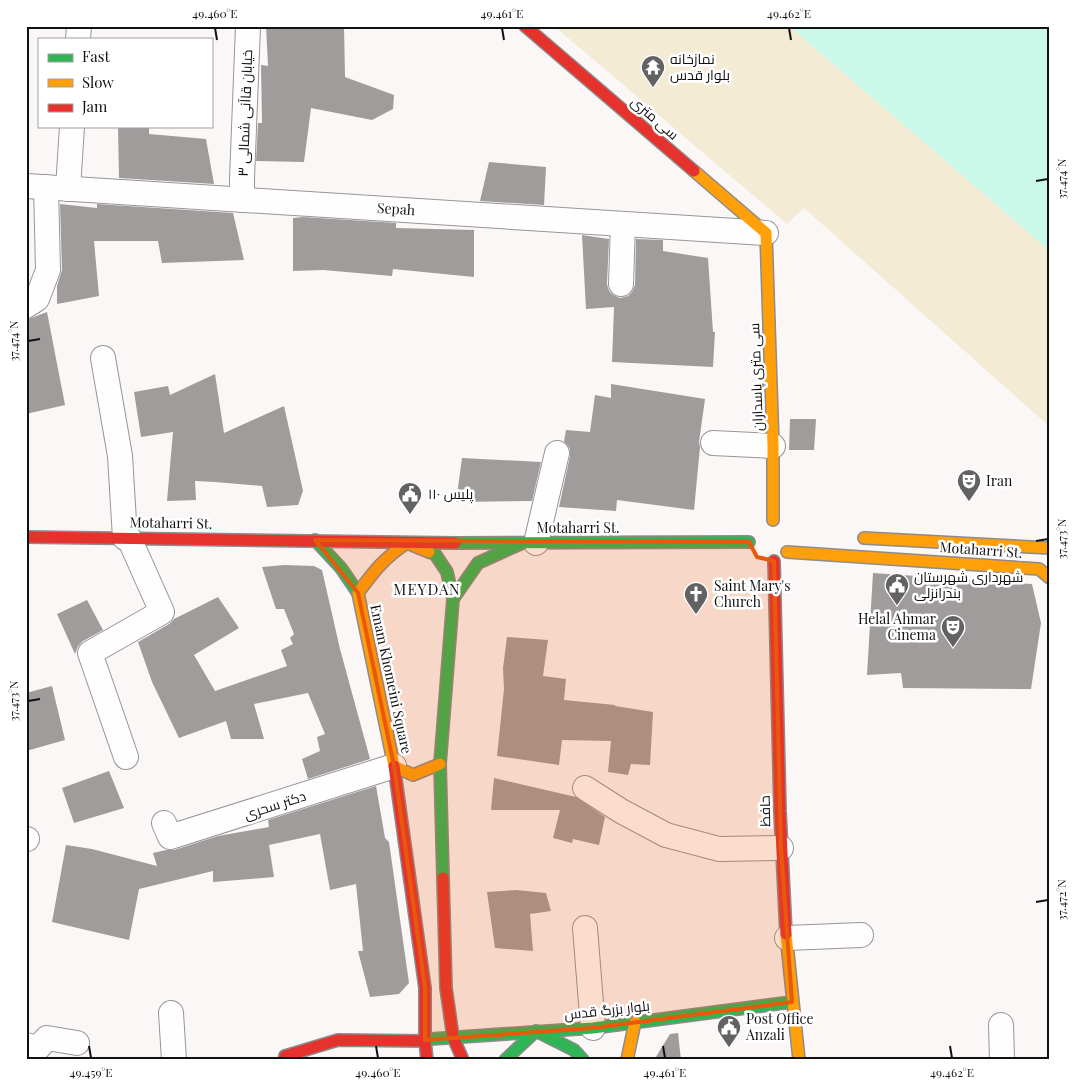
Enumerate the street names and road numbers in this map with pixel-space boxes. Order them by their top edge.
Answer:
street label: خیابان قاآنی شمالی ۳ [233,49,256,177]
street label: سی متری [627,92,683,144]
street label: Sepah [376,198,416,219]
street label: سی متری پاسداران [744,323,768,431]
street label: Motaharri St. [129,512,213,533]
street label: Motaharri St. [537,518,619,537]
street label: Motaharri St. [939,537,1023,562]
street label: Emam Khomeini Square [366,603,417,755]
street label: دکتر سحری [241,786,308,823]
street label: حافظ [755,795,774,827]
street label: بلوار بزرگ قدس [563,996,651,1023]

